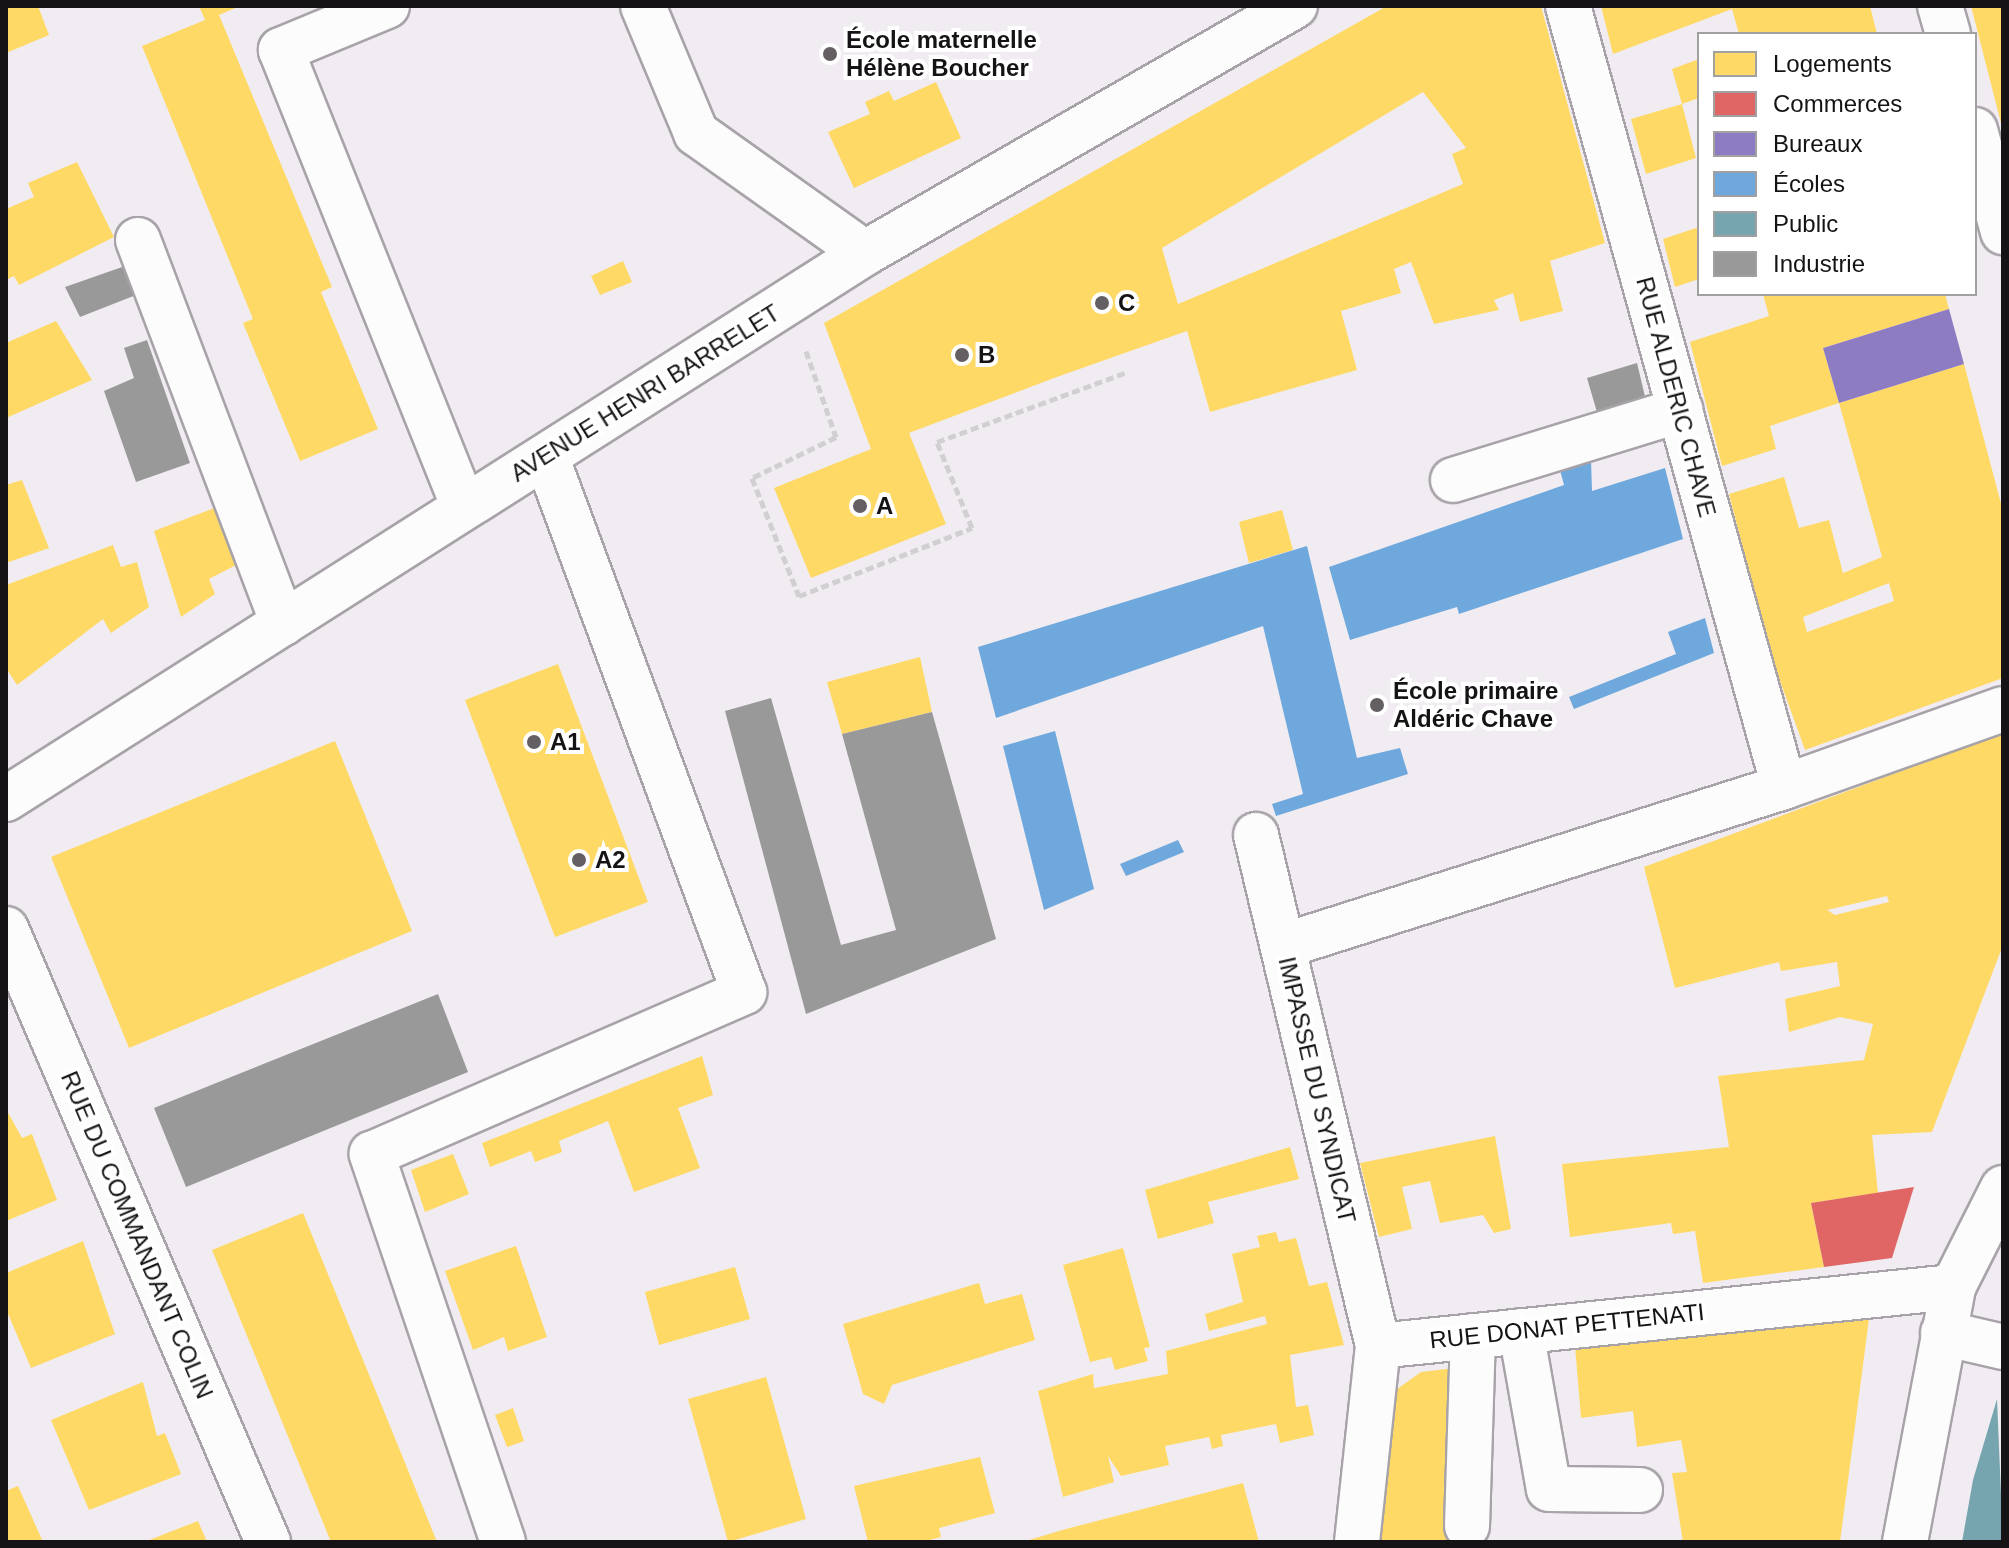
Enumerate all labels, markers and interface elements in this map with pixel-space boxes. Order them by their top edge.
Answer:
place label: École maternelle Hélène Boucher [846,26,1037,82]
legend [1697,32,1977,296]
marker: École maternelle Hélène Boucher [821,45,839,63]
text: Logements [1773,50,1892,77]
text: Commerces [1773,90,1902,117]
text: Bureaux [1773,130,1862,157]
text: Écoles [1773,170,1845,197]
text: Public [1773,210,1838,237]
text: Industrie [1773,250,1865,277]
street label: RUE ALDERIC CHAVE [1630,273,1722,521]
place label: C [1118,289,1135,317]
marker: C [1093,294,1111,312]
street label: AVENUE HENRI BARRELET [505,298,785,488]
place label: B [978,341,995,369]
marker: B [953,346,971,364]
place label: A [876,492,893,520]
marker: A [851,497,869,515]
place label: École primaire Aldéric Chave [1393,677,1558,733]
marker: École primaire Aldéric Chave [1368,696,1386,714]
place label: A1 [550,728,581,756]
marker: A1 [525,733,543,751]
place label: A2 [595,846,626,874]
marker: A2 [570,851,588,869]
street label: IMPASSE DU SYNDICAT [1272,954,1362,1226]
street label: RUE DU COMMANDANT COLIN [55,1067,219,1403]
street label: RUE DONAT PETTENATI [1428,1297,1706,1355]

